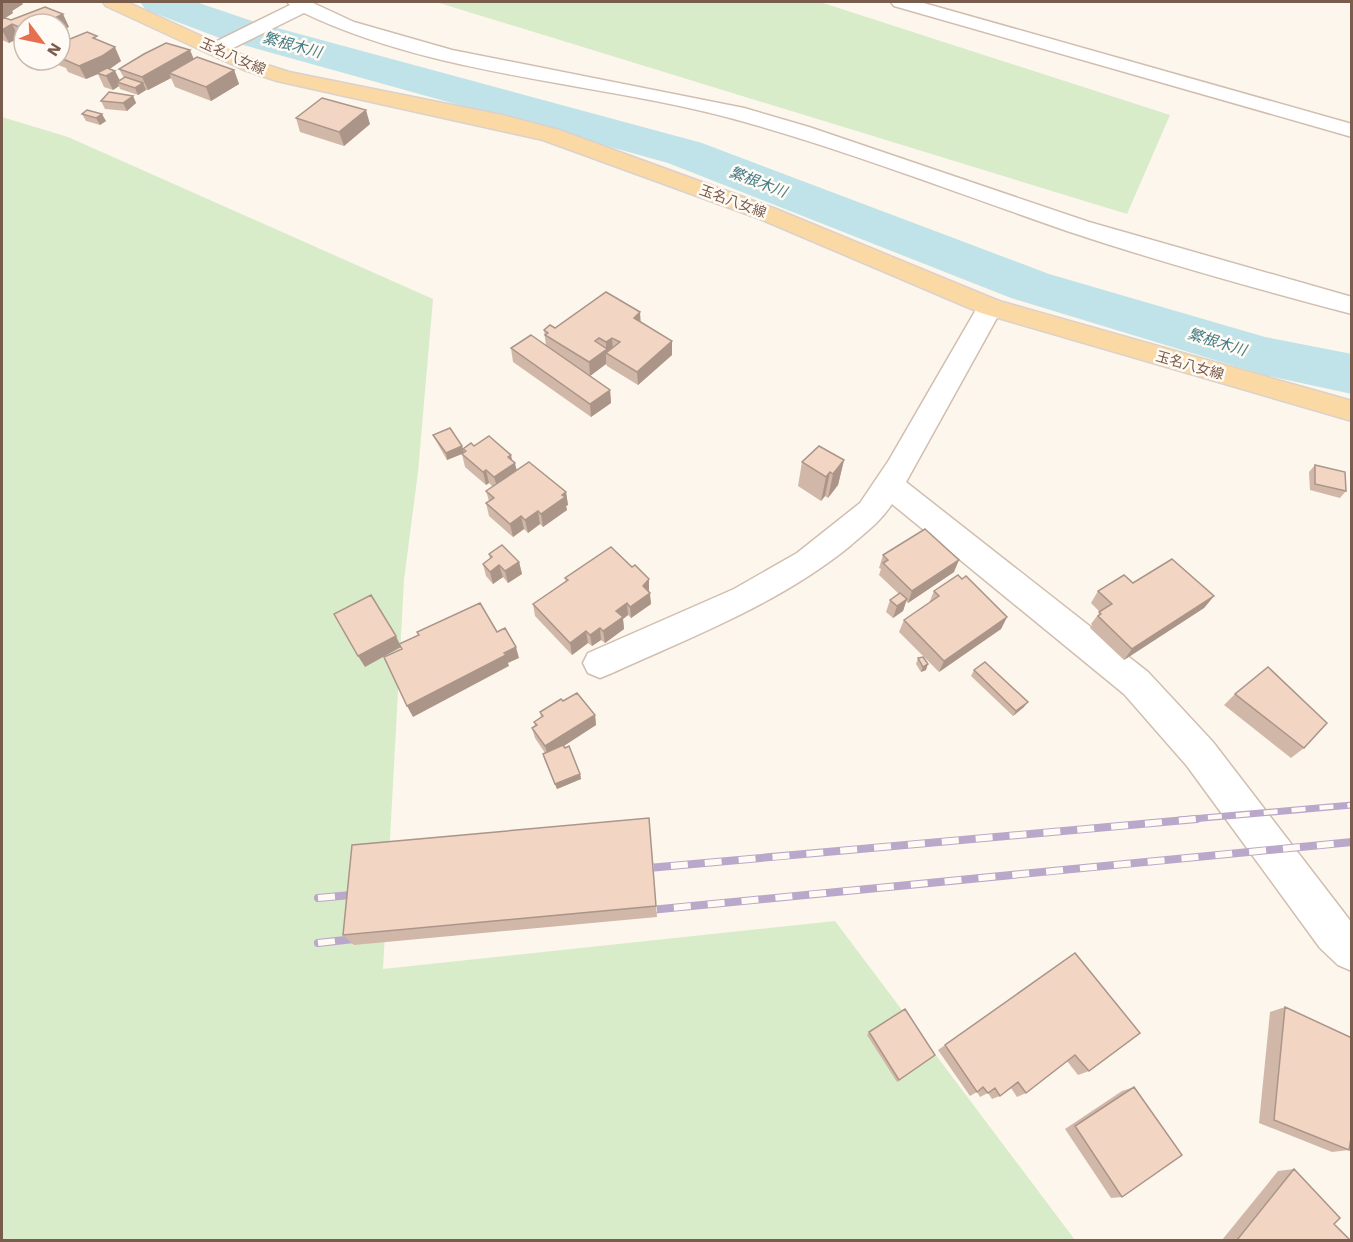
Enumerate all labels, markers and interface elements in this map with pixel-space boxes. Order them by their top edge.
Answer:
north arrow [12,12,72,72]
water label: 繁根木川 [261,29,325,62]
street label: 玉名八女線 [198,34,268,78]
text: N [43,40,65,60]
water label: 繁根木川 [727,163,791,202]
street label: 玉名八女線 [697,182,769,220]
water label: 繁根木川 [1186,325,1250,360]
street label: 玉名八女線 [1154,348,1226,382]

